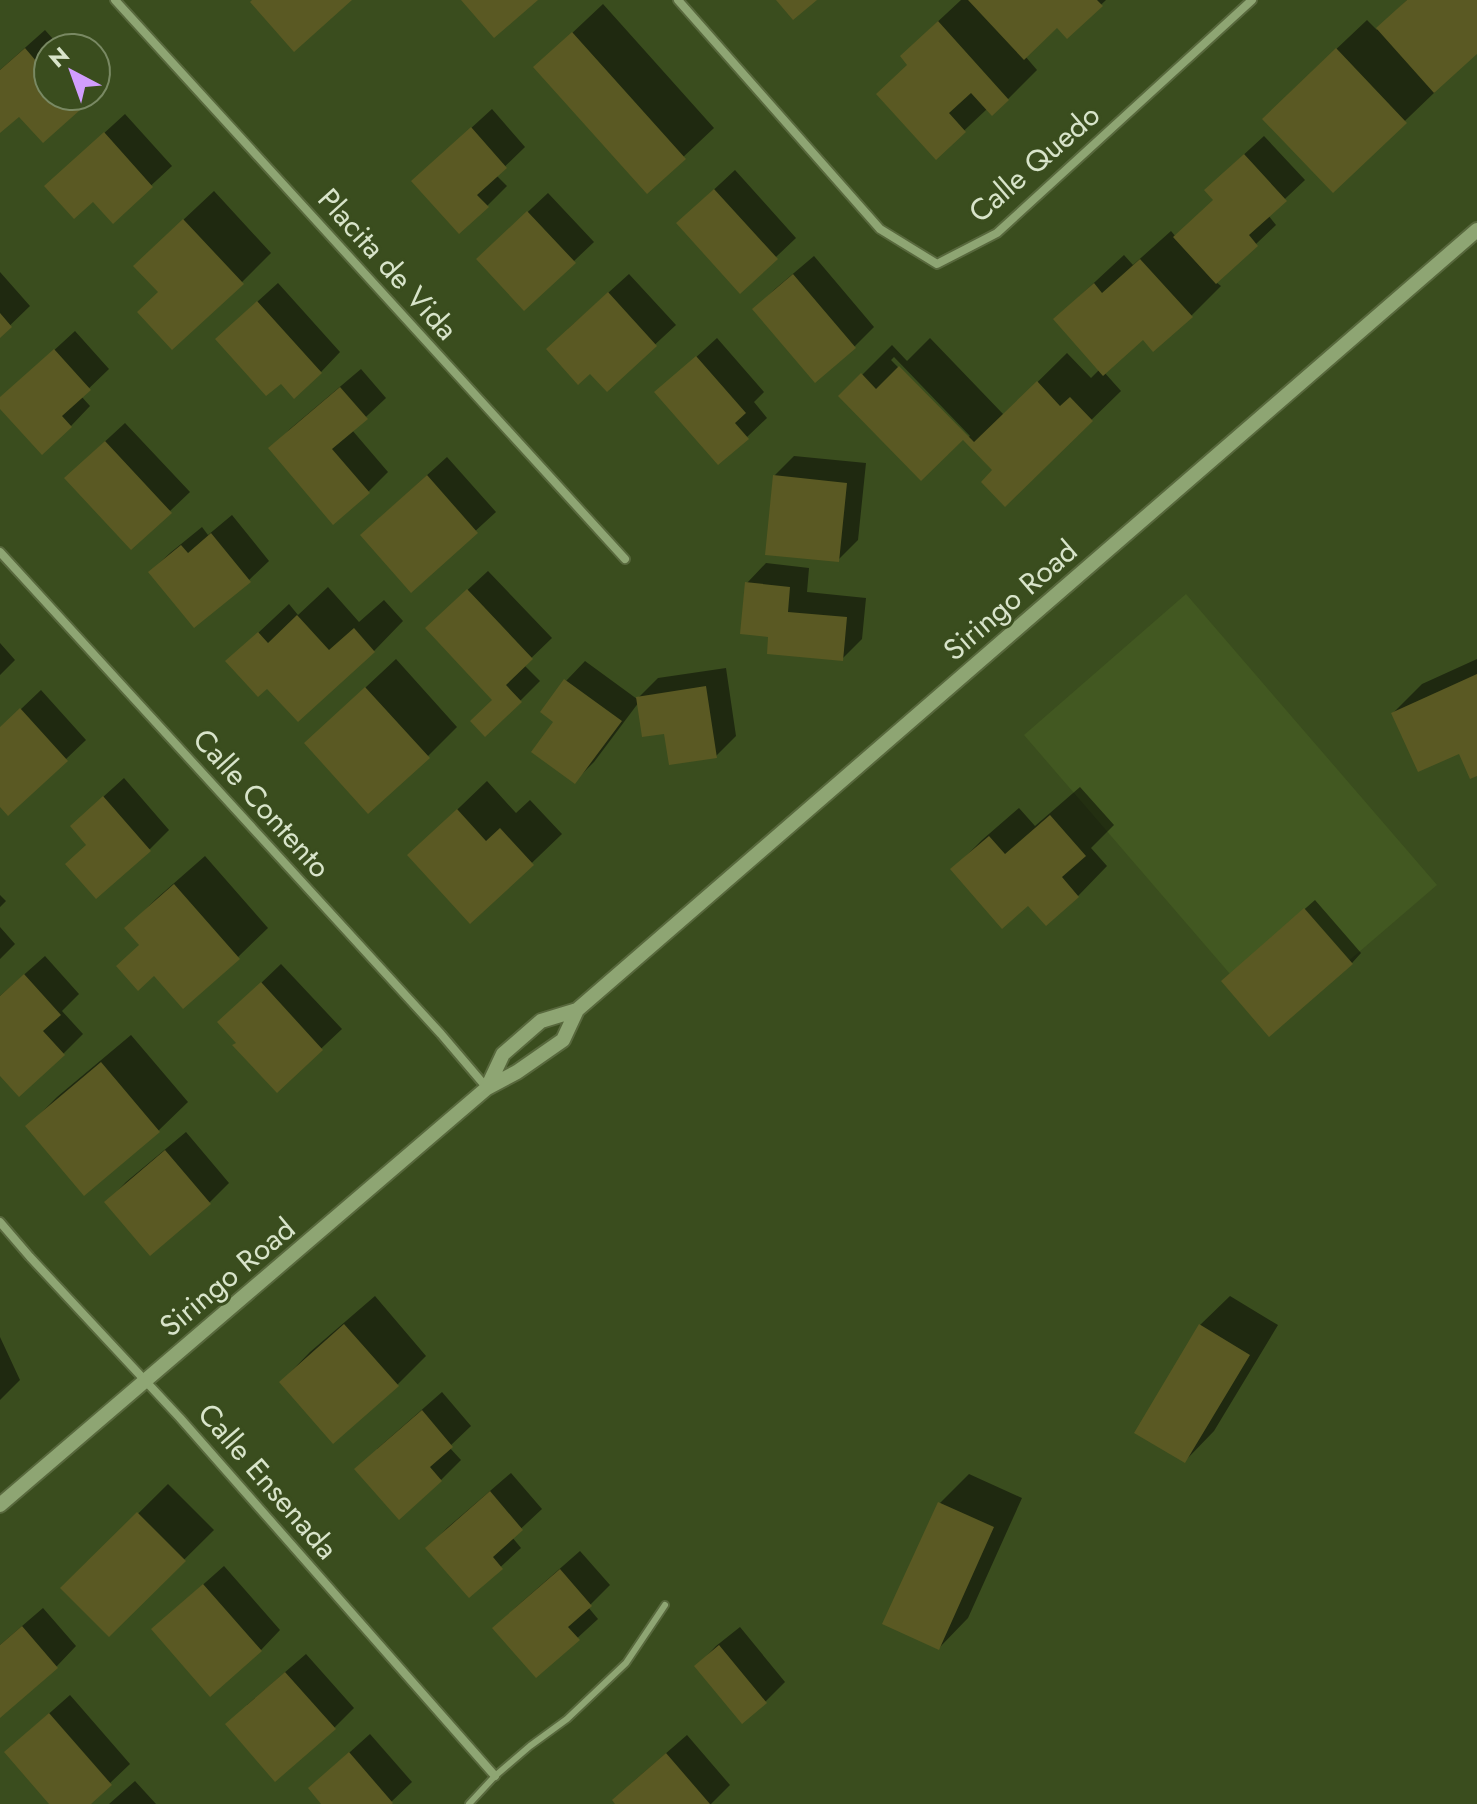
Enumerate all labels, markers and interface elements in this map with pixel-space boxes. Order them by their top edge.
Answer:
north arrow [32,32,112,112]
text: N [42,39,76,75]
street label: Calle Quedo [959,94,1109,232]
street label: Placita de Vida [308,179,468,349]
street label: Siringo Road [934,530,1086,670]
street label: Calle Contento [183,719,341,887]
street label: Siringo Road [150,1207,304,1347]
street label: Calle Ensenada [188,1393,348,1569]

